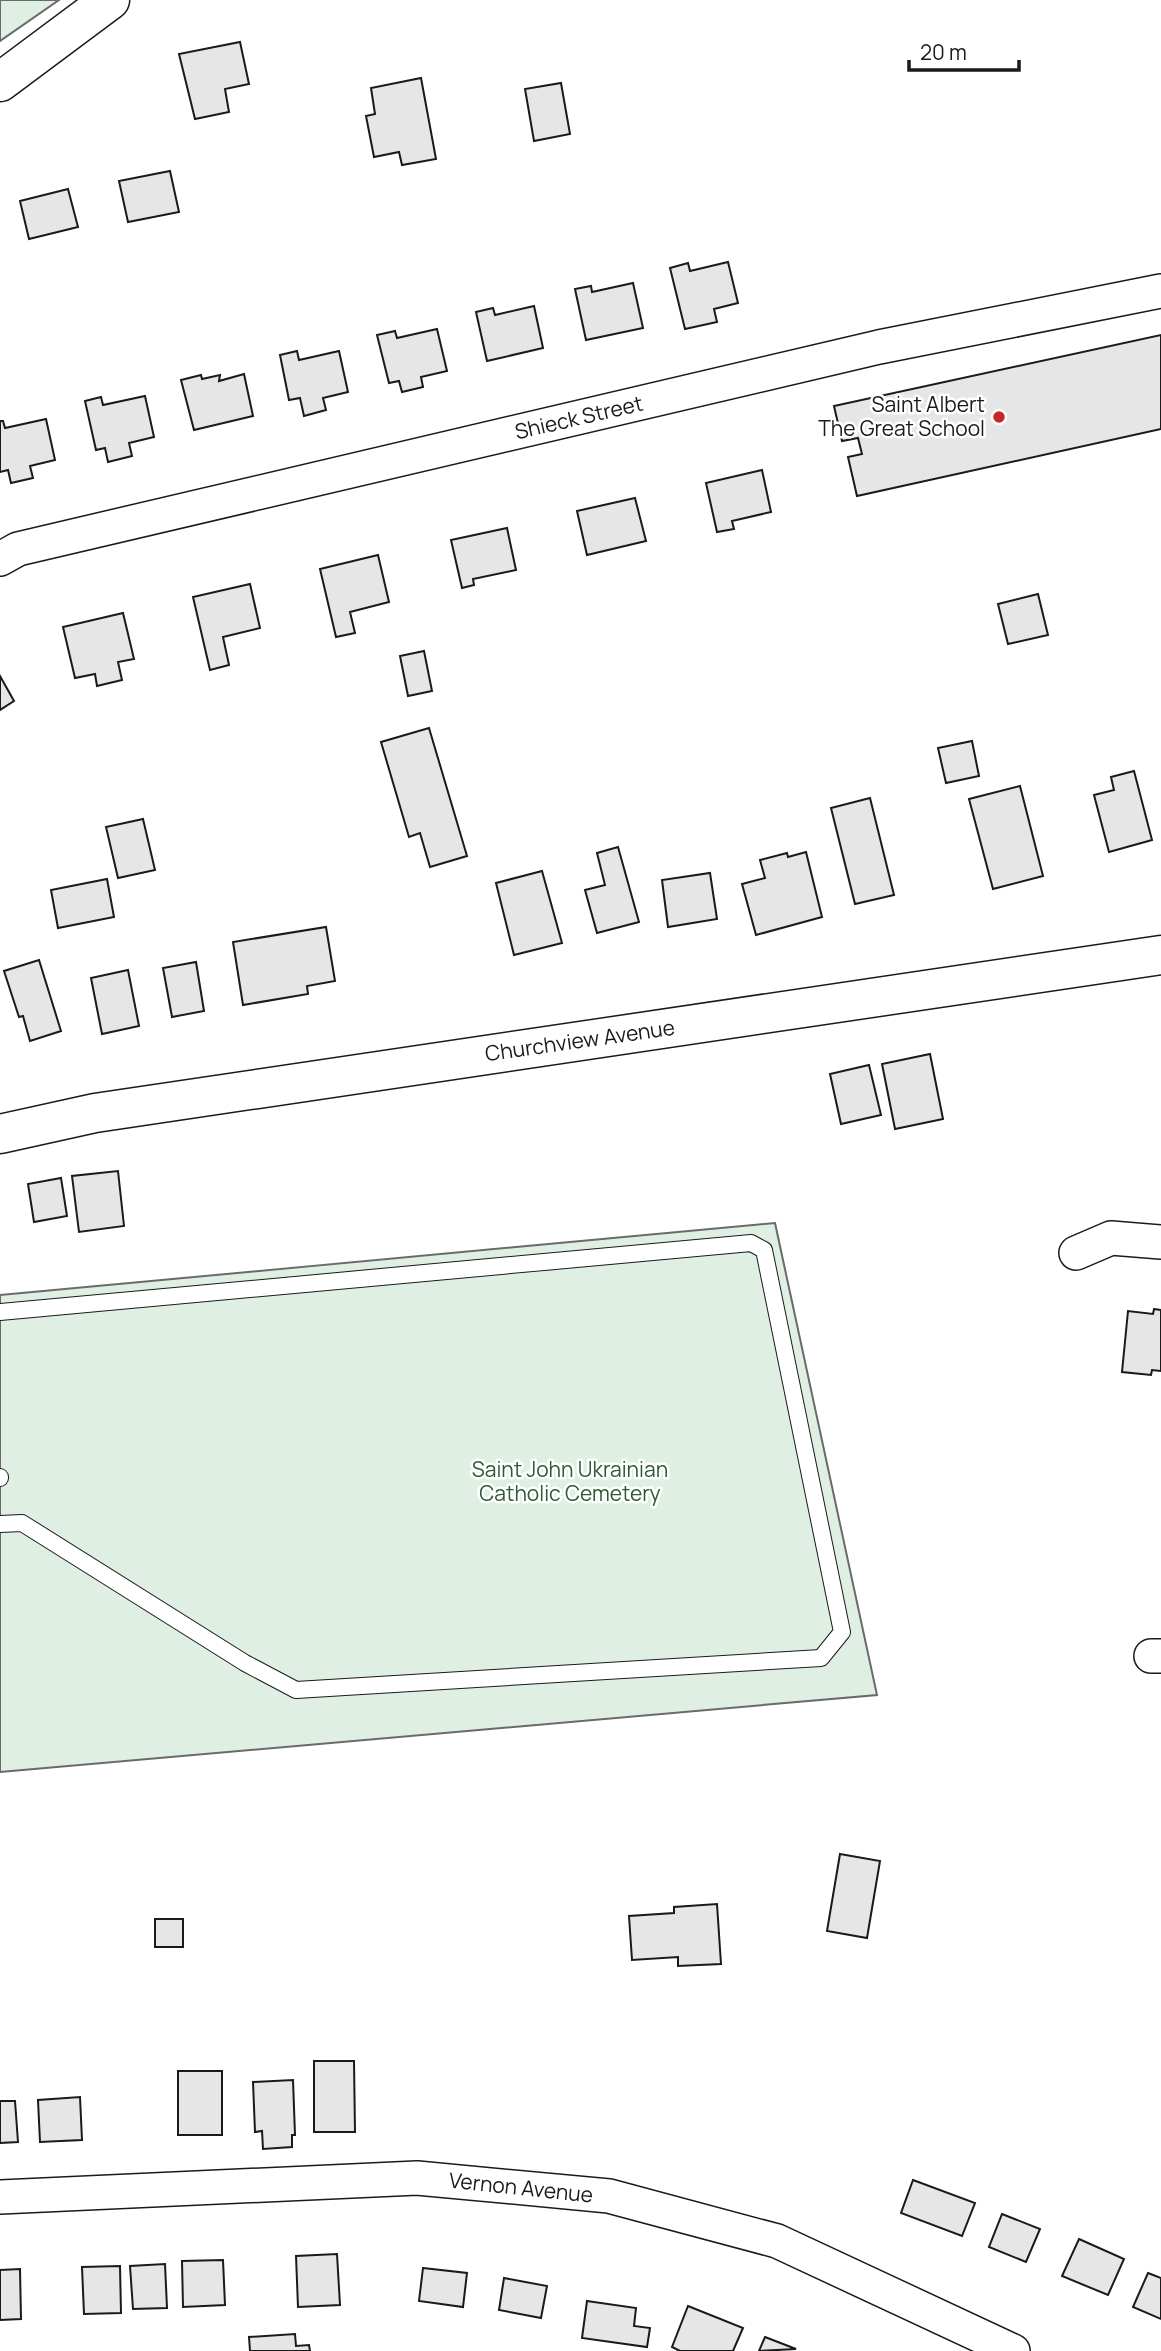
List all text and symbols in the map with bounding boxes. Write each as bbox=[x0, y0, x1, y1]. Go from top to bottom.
scale bar bbox=[909, 28, 1019, 72]
text: 20 m bbox=[920, 38, 967, 66]
street label: Shieck Street bbox=[512, 389, 646, 445]
place label: Saint Albert The Great School bbox=[818, 390, 985, 442]
marker: Saint Albert The Great School bbox=[991, 409, 1007, 425]
street label: Churchview Avenue bbox=[483, 1013, 676, 1067]
park label: Saint John Ukrainian Catholic Cemetery bbox=[472, 1455, 668, 1507]
street label: Vernon Avenue bbox=[448, 2166, 594, 2208]

